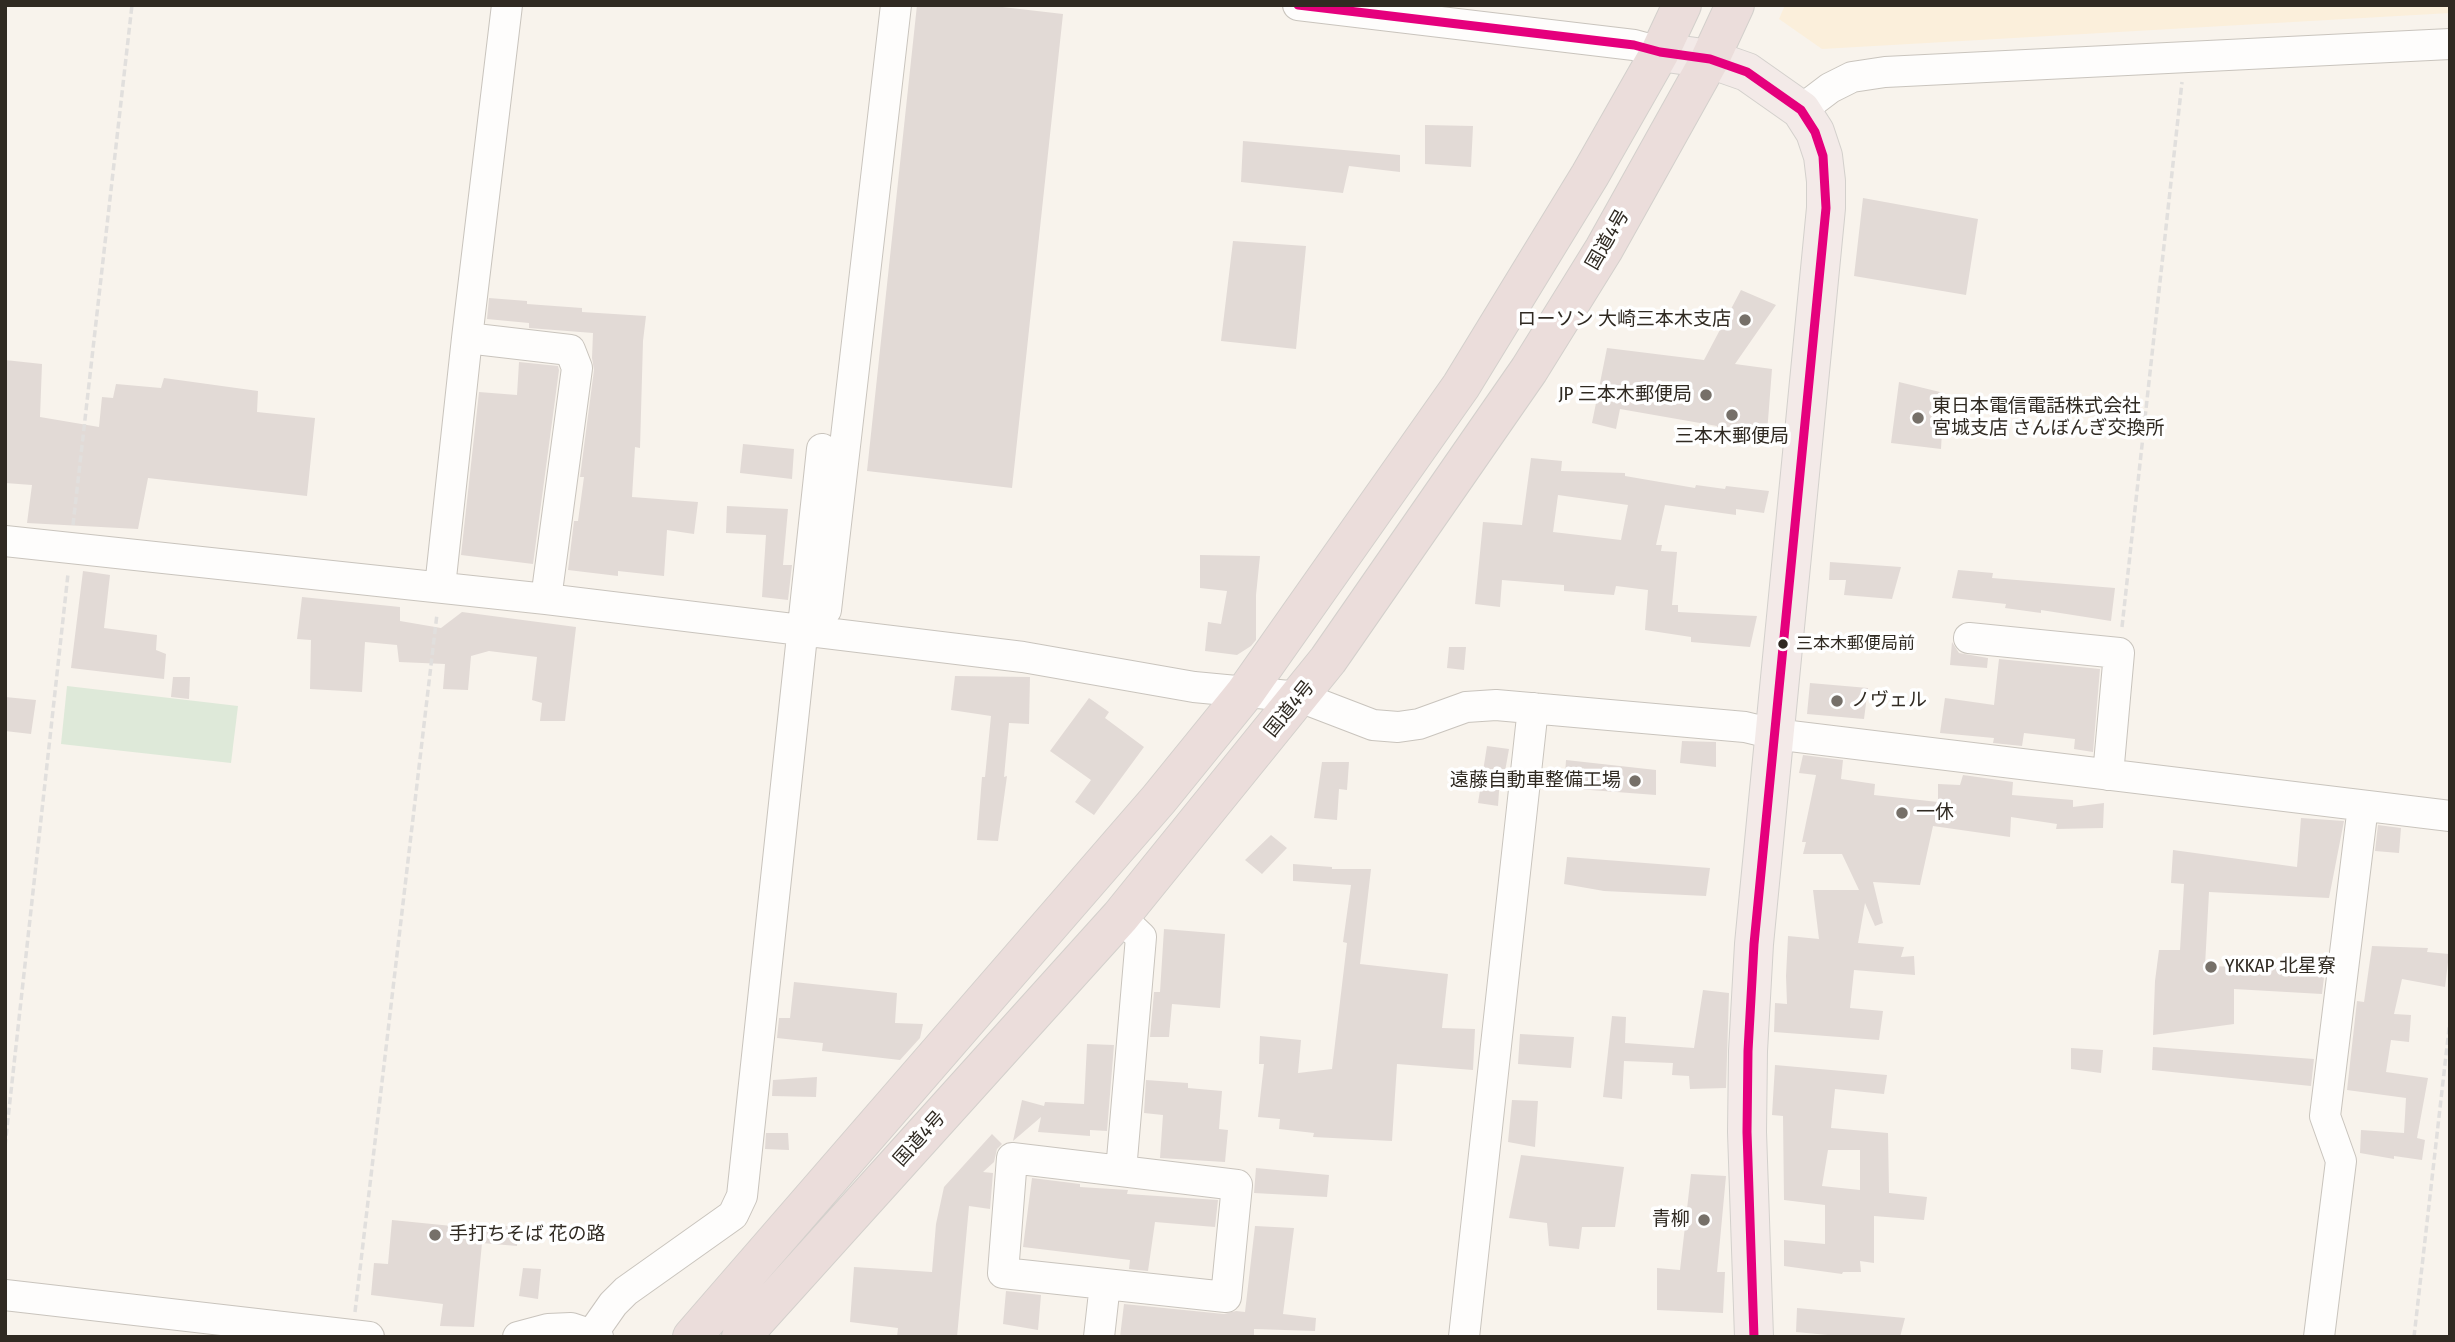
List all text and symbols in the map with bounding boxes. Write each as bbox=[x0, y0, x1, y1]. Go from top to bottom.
street label: 国道4号 bbox=[1582, 206, 1634, 274]
place label: ローソン 大崎三本木支店 bbox=[1518, 309, 1731, 331]
marker: ローソン 大崎三本木支店 bbox=[1737, 312, 1753, 328]
place label: JP 三本木郵便局 bbox=[1558, 384, 1692, 406]
marker: JP 三本木郵便局 bbox=[1698, 387, 1714, 403]
place label: 東日本電信電話株式会社 宮城支店 さんぼんぎ交換所 bbox=[1932, 396, 2164, 440]
marker: 三本木郵便局 bbox=[1724, 407, 1740, 423]
marker: 東日本電信電話株式会社 宮城支店 さんぼんぎ交換所 bbox=[1910, 410, 1926, 426]
place label: 三本木郵便局 bbox=[1675, 426, 1789, 448]
place label: 三本木郵便局前 bbox=[1796, 634, 1915, 654]
marker: 三本木郵便局前 bbox=[1776, 637, 1790, 651]
street label: 国道4号 bbox=[1260, 676, 1320, 742]
place label: ノヴェル bbox=[1851, 690, 1927, 712]
marker: ノヴェル bbox=[1829, 693, 1845, 709]
place label: 遠藤自動車整備工場 bbox=[1450, 770, 1621, 792]
marker: 遠藤自動車整備工場 bbox=[1627, 773, 1643, 789]
place label: 一休 bbox=[1916, 802, 1954, 824]
marker: 一休 bbox=[1894, 805, 1910, 821]
place label: YKKAP 北星寮 bbox=[2225, 956, 2336, 978]
marker: YKKAP 北星寮 bbox=[2203, 959, 2219, 975]
street label: 国道4号 bbox=[889, 1107, 951, 1171]
place label: 青柳 bbox=[1652, 1209, 1690, 1231]
marker: 青柳 bbox=[1696, 1212, 1712, 1228]
place label: 手打ちそば 花の路 bbox=[449, 1224, 605, 1246]
marker: 手打ちそば 花の路 bbox=[427, 1227, 443, 1243]

